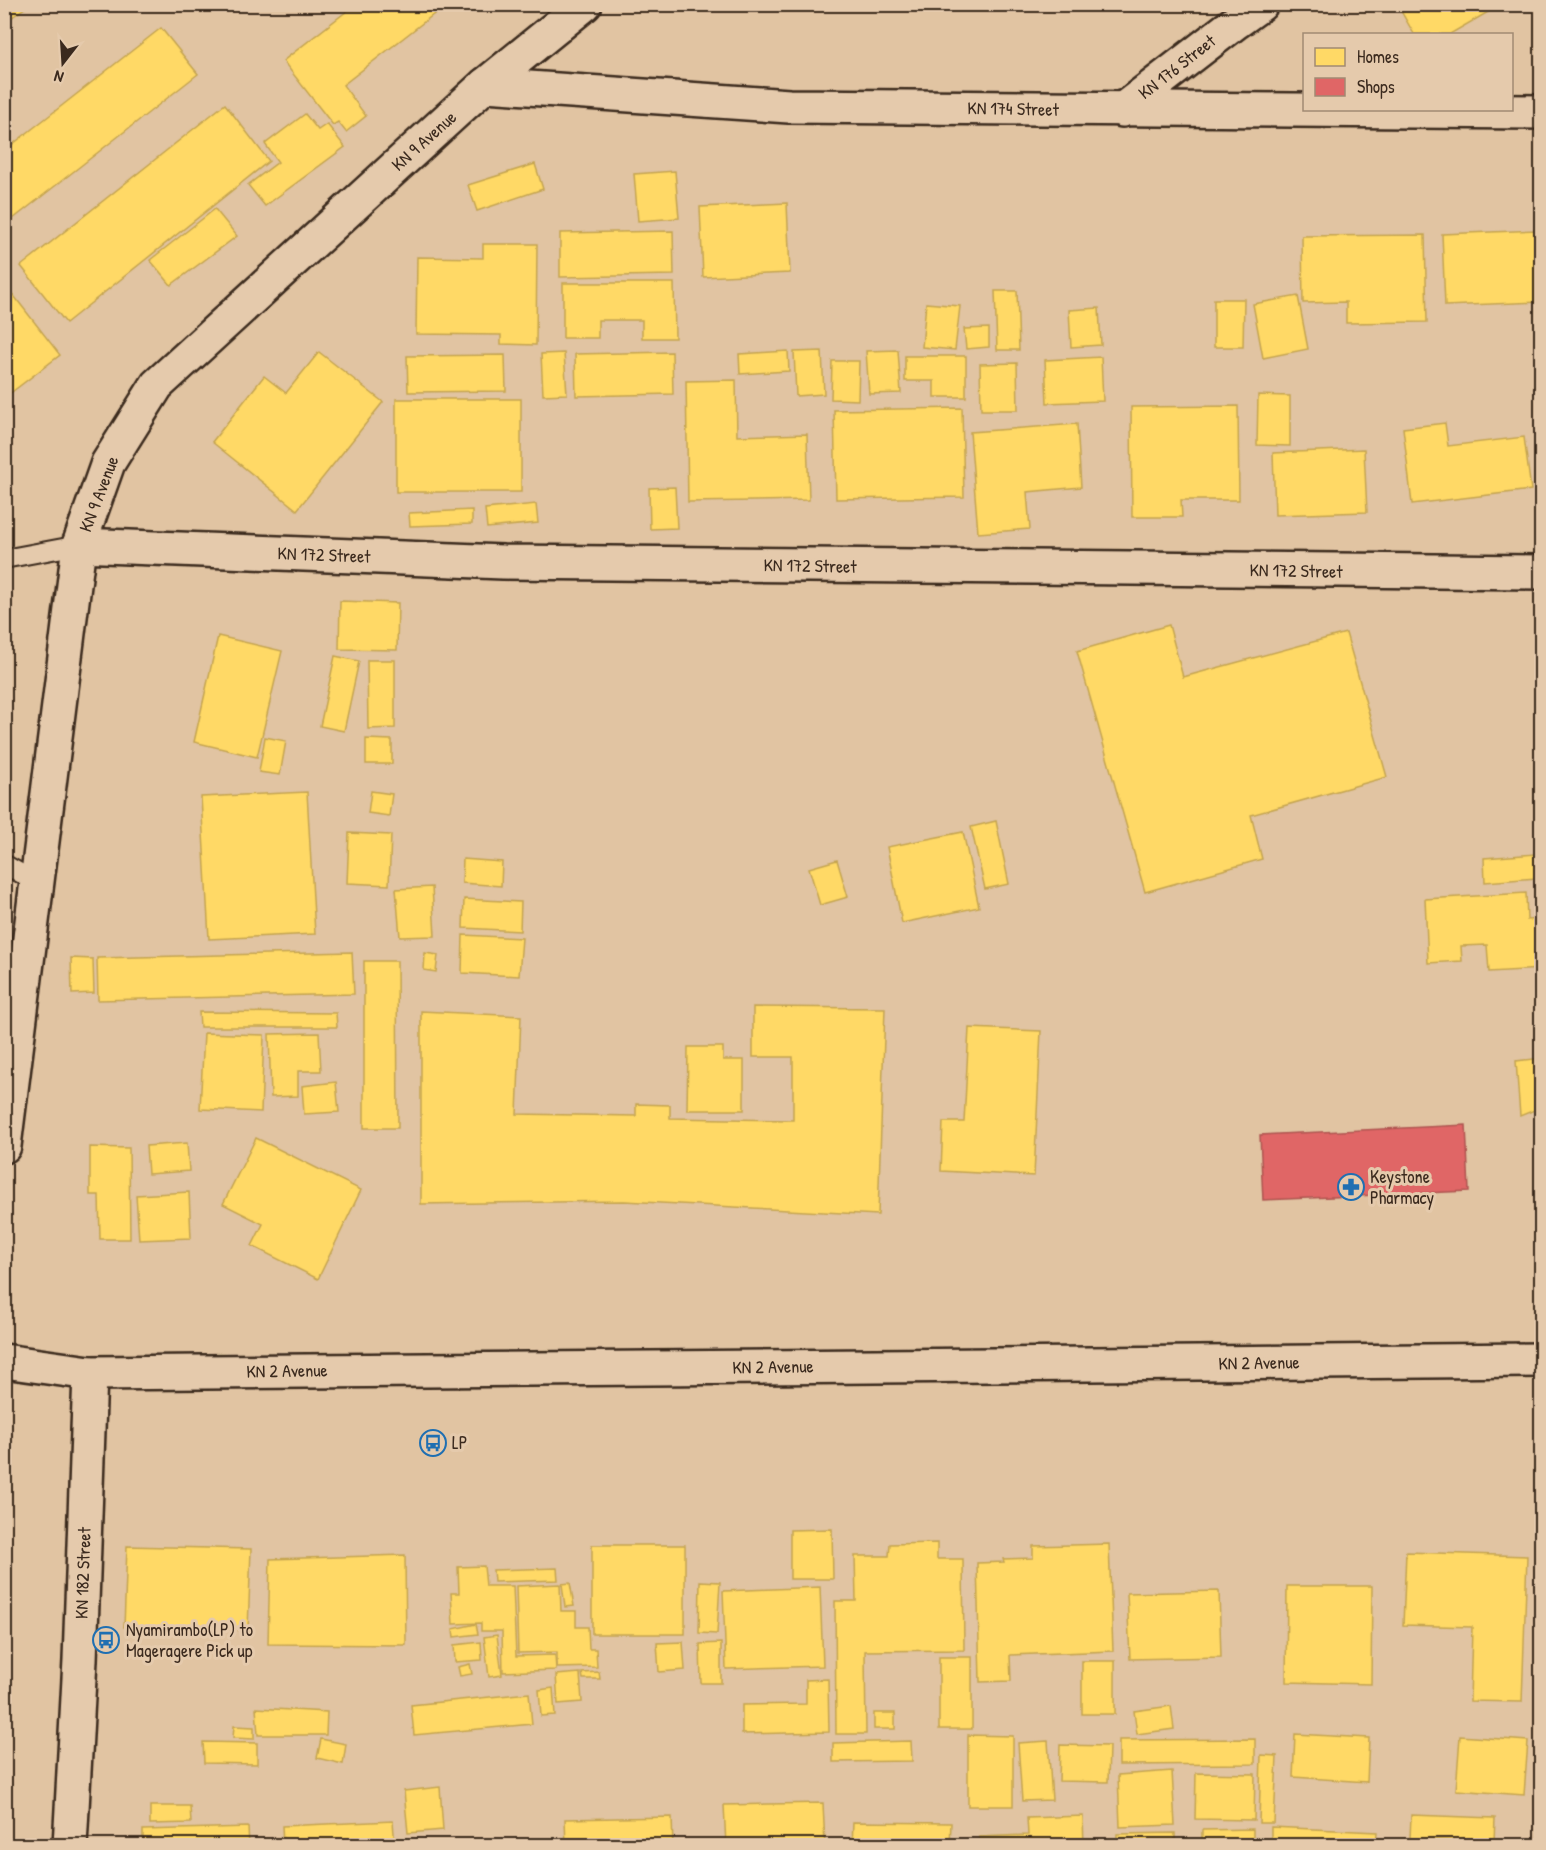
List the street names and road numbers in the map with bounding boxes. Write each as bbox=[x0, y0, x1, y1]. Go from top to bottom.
street label: KN 176 Street bbox=[1133, 28, 1221, 105]
street label: KN 174 Street bbox=[967, 95, 1060, 122]
street label: KN 9 Avenue bbox=[386, 105, 462, 177]
street label: KN 9 Avenue bbox=[73, 452, 124, 535]
street label: KN 172 Street bbox=[277, 540, 372, 569]
street label: KN 172 Street bbox=[763, 552, 858, 579]
street label: KN 172 Street bbox=[1249, 557, 1344, 584]
street label: KN 2 Avenue bbox=[1218, 1349, 1300, 1376]
street label: KN 2 Avenue bbox=[732, 1353, 814, 1380]
street label: KN 2 Avenue bbox=[246, 1357, 328, 1384]
street label: KN 182 Street bbox=[68, 1526, 97, 1619]

